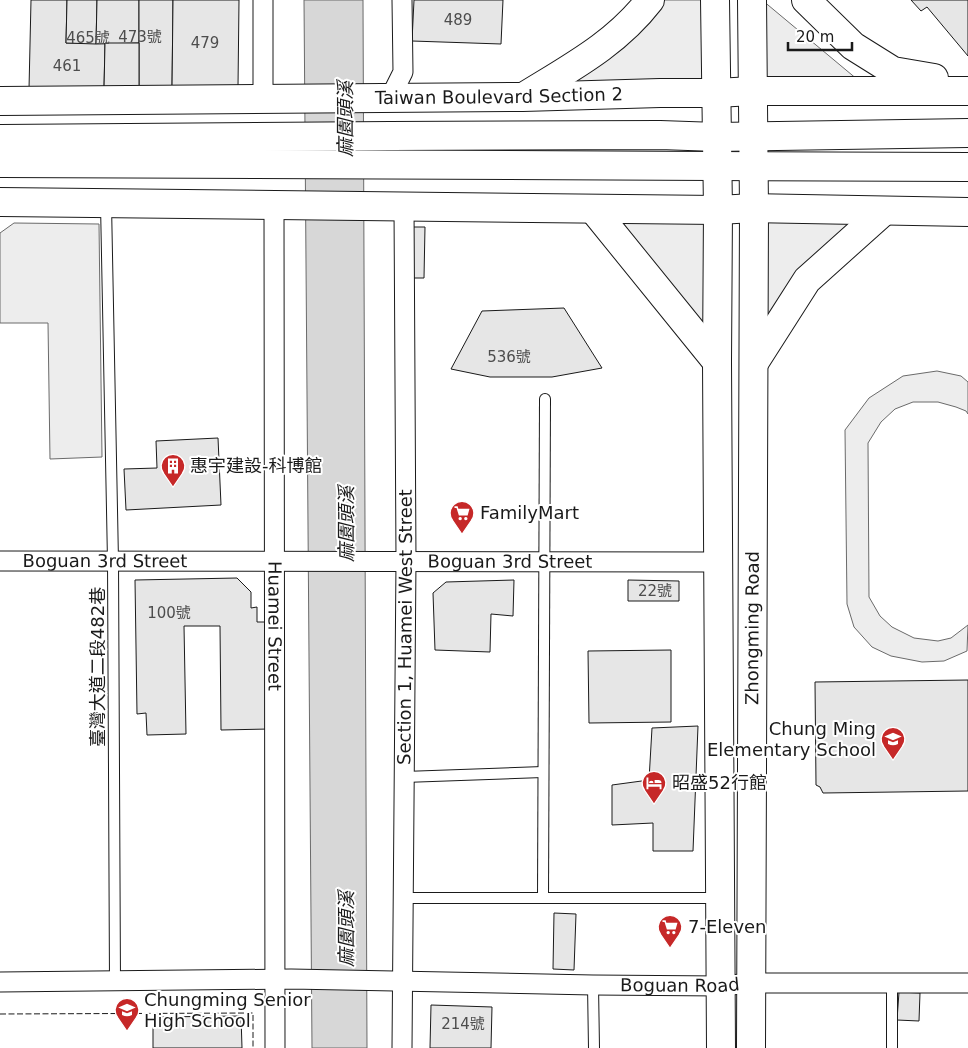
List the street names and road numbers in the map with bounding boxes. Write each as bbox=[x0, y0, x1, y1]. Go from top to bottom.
street label: Taiwan Boulevard Section 2 bbox=[374, 83, 623, 108]
street label: Section 1, Huamei West Street bbox=[393, 489, 416, 765]
street label: Boguan 3rd Street bbox=[23, 550, 187, 571]
street label: Boguan 3rd Street bbox=[428, 551, 592, 572]
street label: Zhongming Road bbox=[741, 551, 763, 705]
street label: Huamei Street bbox=[264, 561, 286, 691]
street label: 臺灣大道二段482巷 bbox=[87, 587, 108, 747]
street label: Boguan Road bbox=[620, 973, 741, 996]

